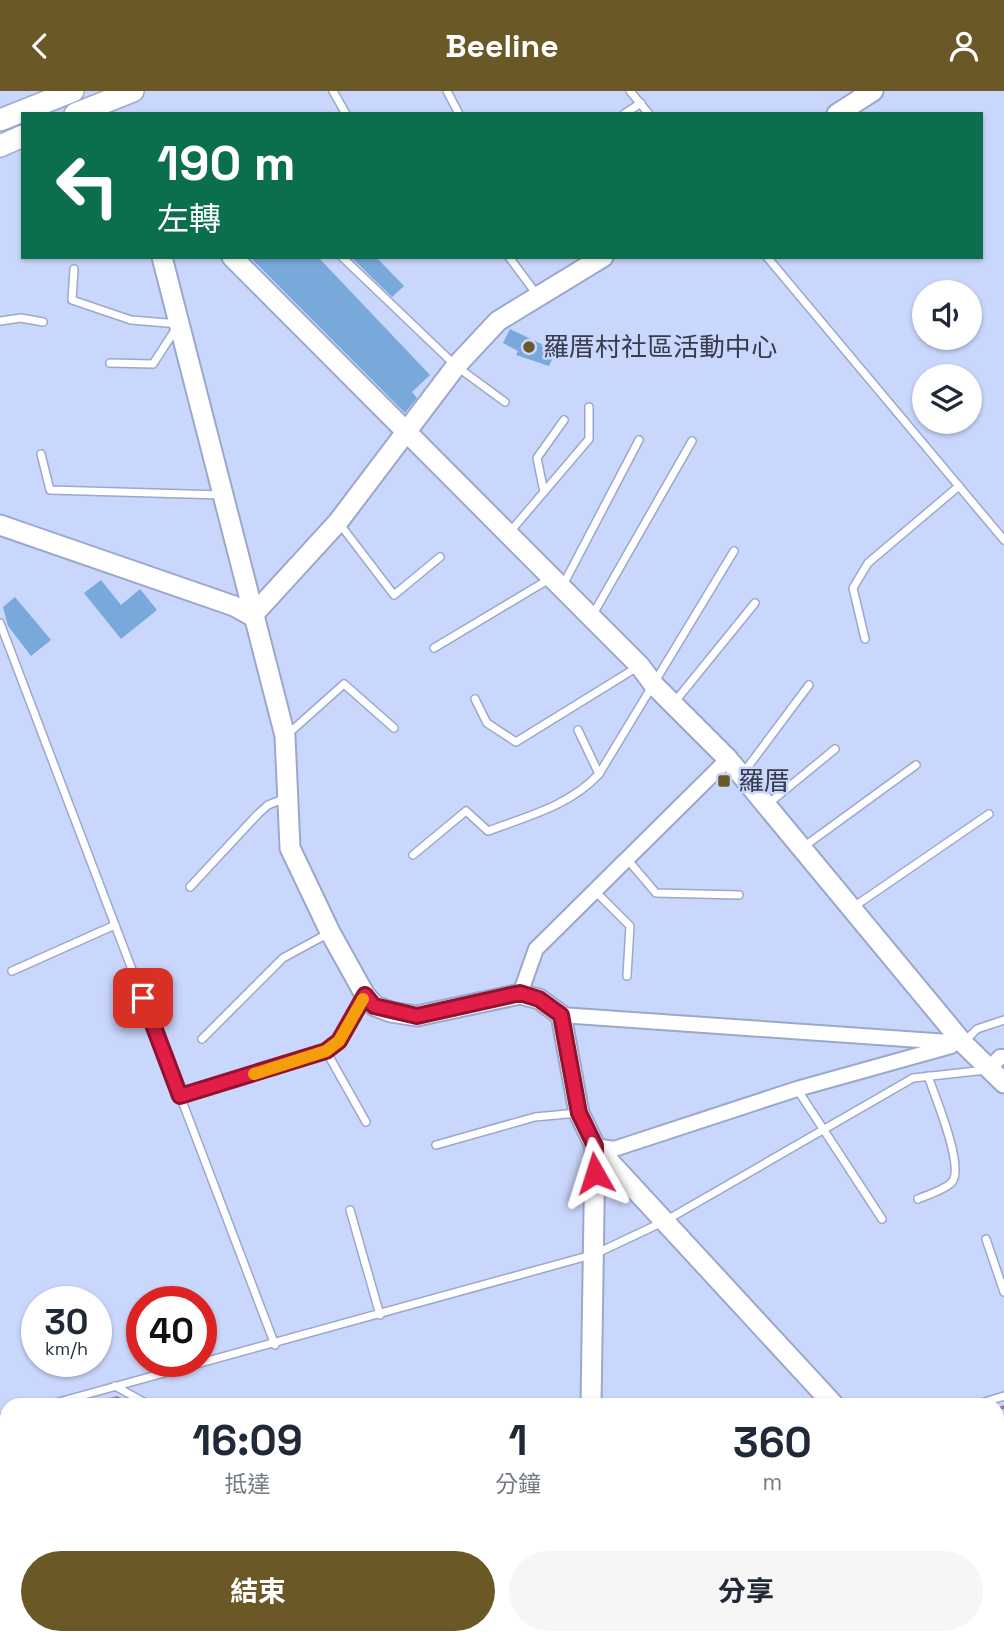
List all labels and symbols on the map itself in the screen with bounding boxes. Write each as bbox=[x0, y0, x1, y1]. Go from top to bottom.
place label: 羅厝村社區活動中心 bbox=[543, 330, 777, 364]
marker: 羅厝村社區活動中心 bbox=[521, 339, 537, 355]
place label: 羅厝 bbox=[738, 764, 790, 798]
marker: 羅厝 bbox=[716, 773, 732, 789]
pin bbox=[113, 968, 173, 1028]
position arrow bbox=[558, 1136, 632, 1210]
speed limit sign: 40 bbox=[126, 1286, 217, 1377]

